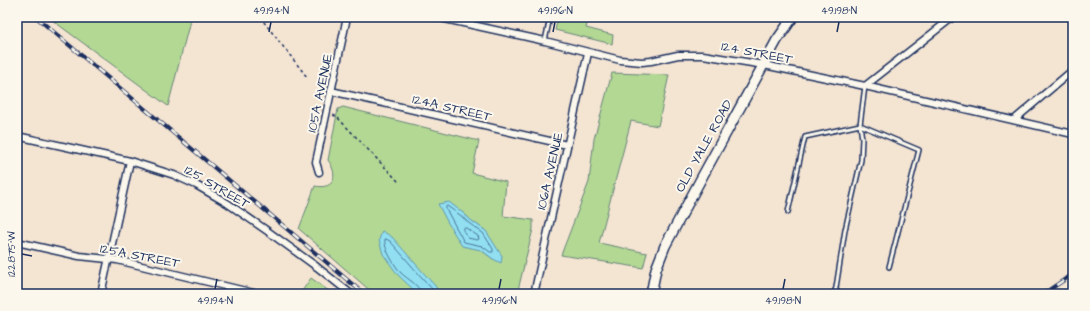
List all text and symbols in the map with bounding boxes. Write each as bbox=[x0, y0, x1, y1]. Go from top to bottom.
text: 49.194°N bbox=[253, 4, 289, 18]
text: 49.196°N bbox=[537, 4, 573, 18]
text: 49.198°N bbox=[821, 4, 857, 18]
street label: 124 STREET bbox=[720, 37, 795, 69]
street label: 105A AVENUE bbox=[303, 52, 337, 134]
street label: 124A STREET bbox=[411, 90, 494, 126]
street label: OLD YALE ROAD bbox=[671, 96, 737, 196]
street label: 106A AVENUE bbox=[532, 130, 568, 211]
street label: 125 STREET bbox=[181, 161, 254, 213]
text: 122.875°W bbox=[5, 231, 19, 277]
street label: 125A STREET bbox=[99, 239, 182, 273]
text: 49.194°N bbox=[197, 294, 233, 308]
text: 49.196°N bbox=[481, 294, 517, 308]
text: 49.198°N bbox=[765, 294, 801, 308]

